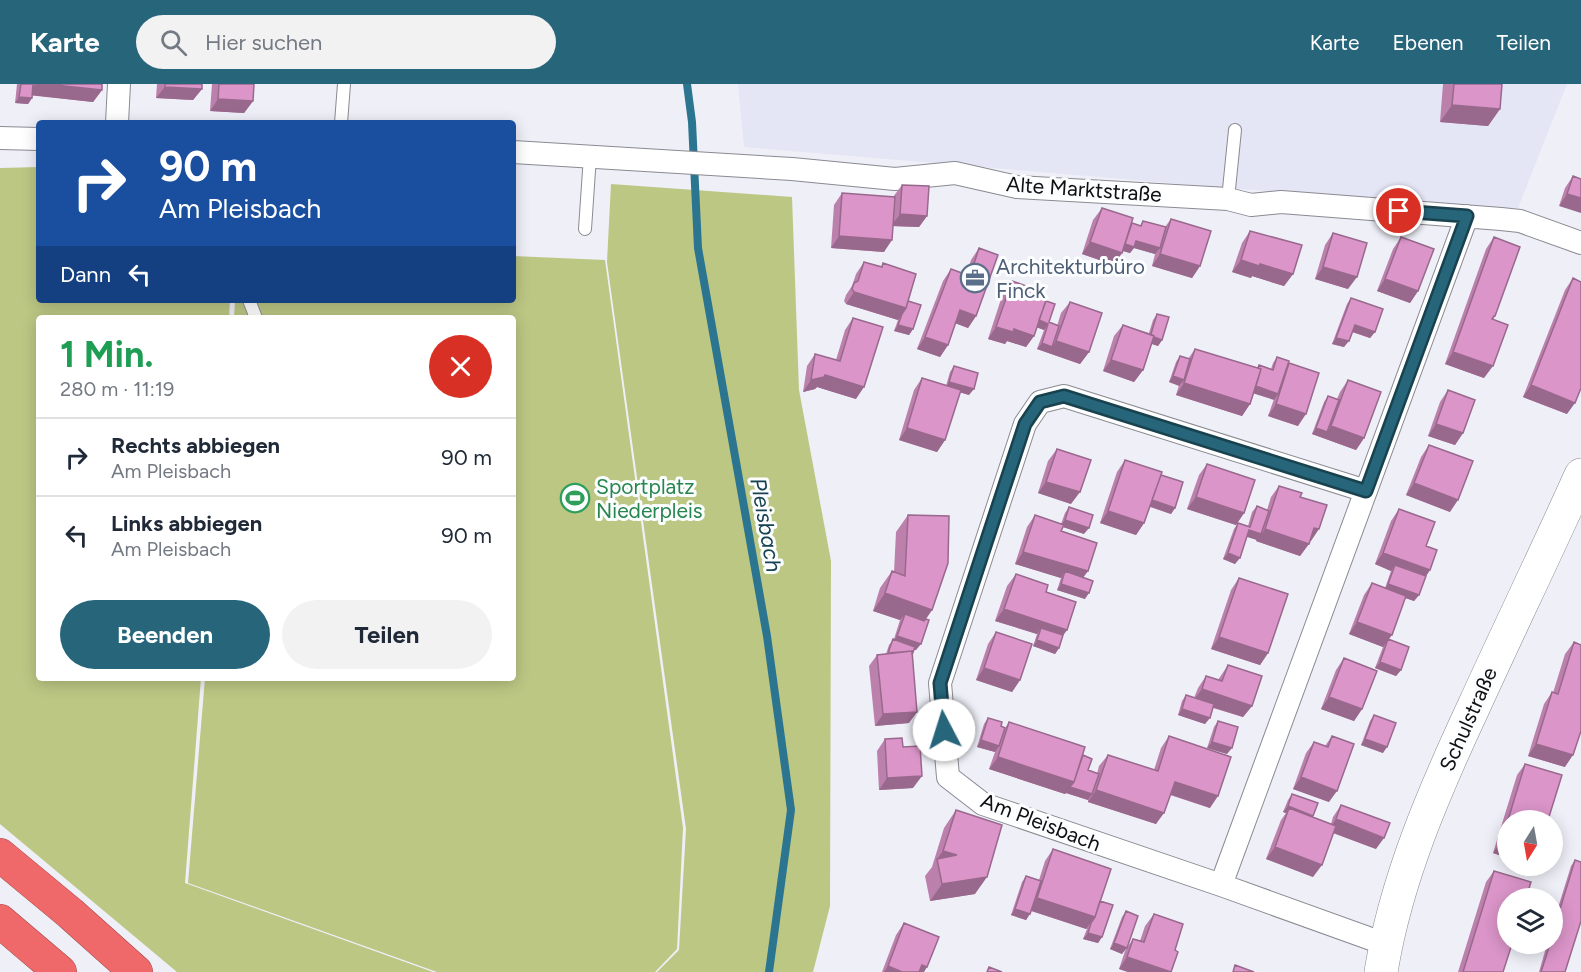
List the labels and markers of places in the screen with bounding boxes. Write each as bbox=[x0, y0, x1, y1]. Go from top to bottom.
pin bbox=[1373, 185, 1424, 236]
place label: Architekturbüro Finck bbox=[996, 254, 1145, 303]
office icon: Architekturbüro Finck bbox=[959, 262, 991, 294]
place label: Sportplatz Niederpleis bbox=[596, 474, 703, 523]
sports icon: Sportplatz Niederpleis bbox=[559, 482, 591, 514]

